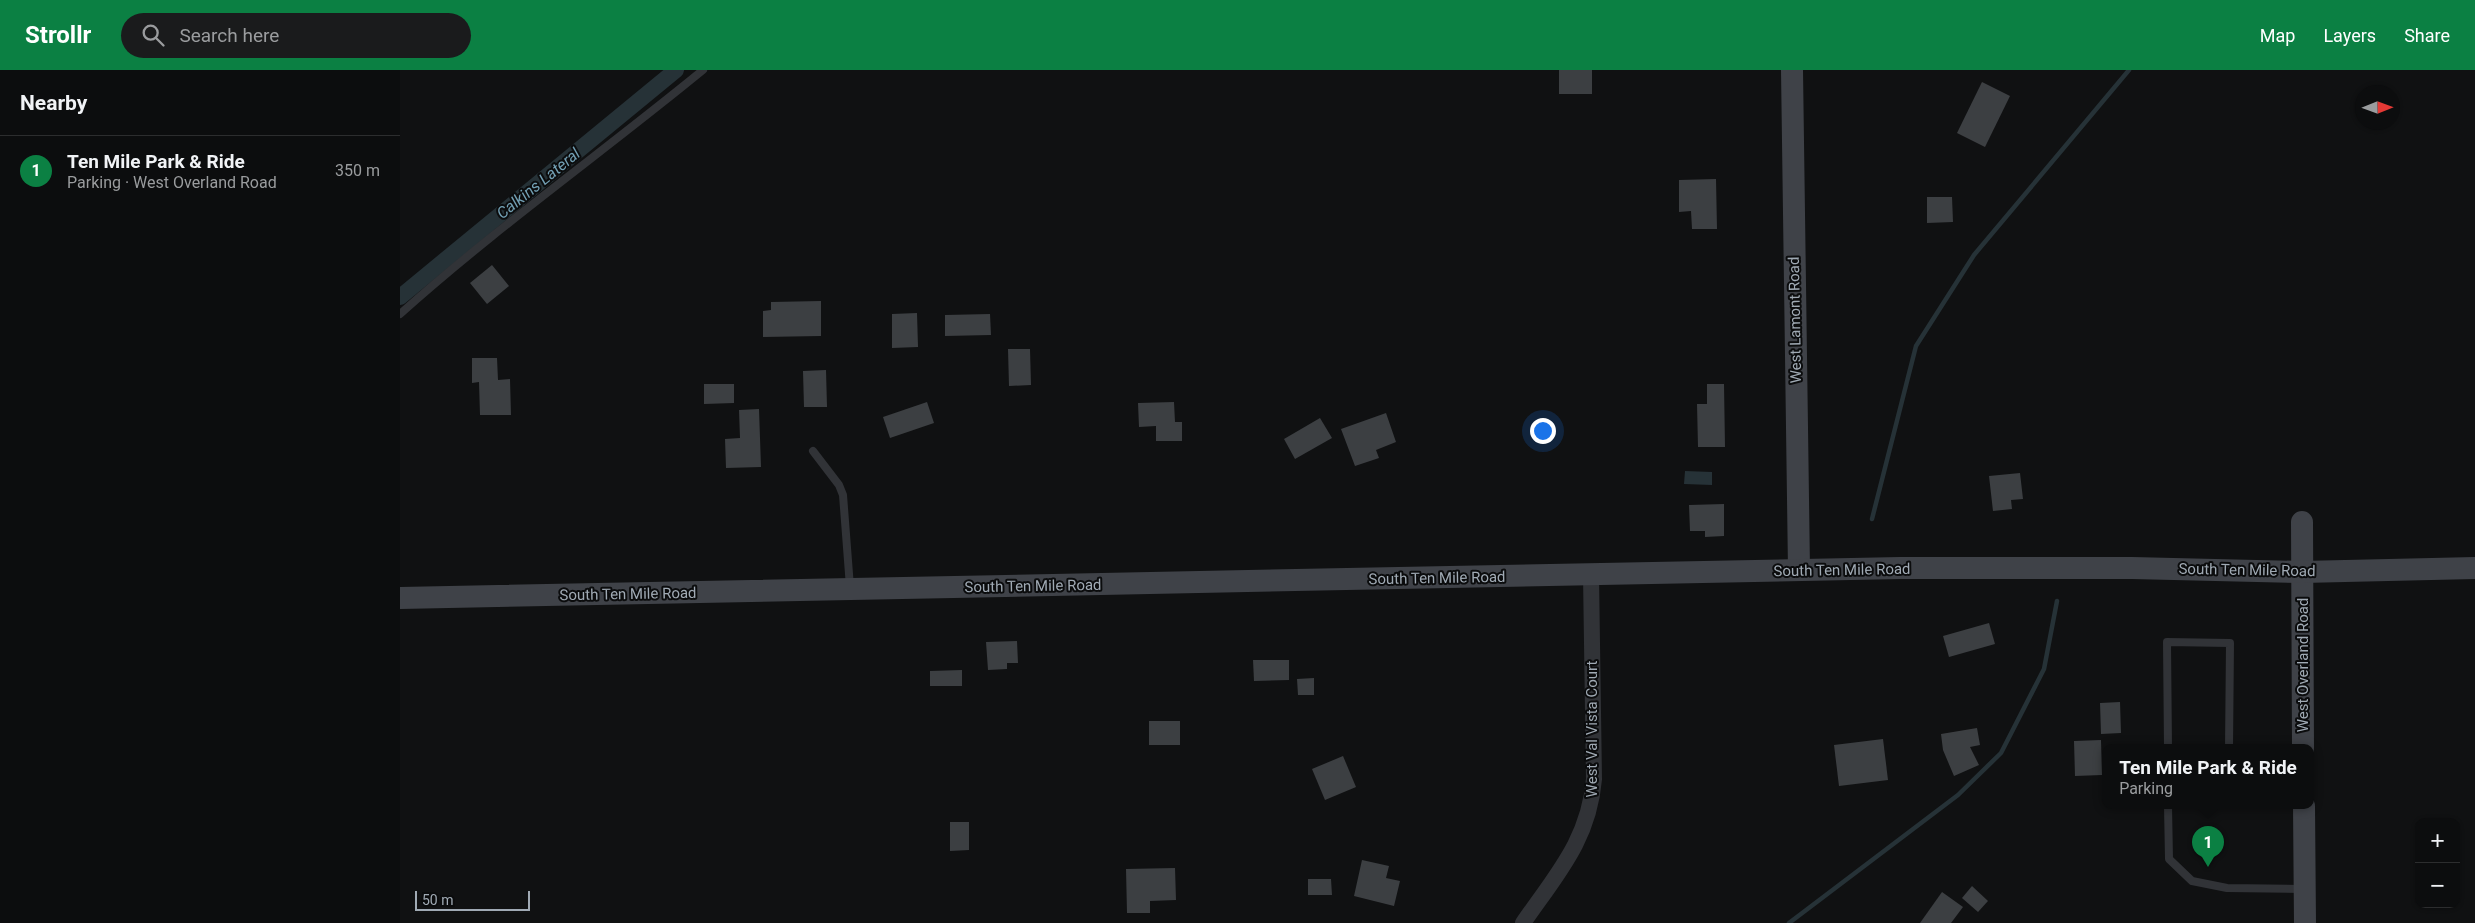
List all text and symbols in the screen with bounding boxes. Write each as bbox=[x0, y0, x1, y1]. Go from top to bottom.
search box bbox=[121, 13, 471, 58]
text: Strollr bbox=[25, 21, 91, 49]
icon: search bbox=[139, 21, 167, 49]
text: Search here bbox=[179, 24, 279, 47]
text: Map bbox=[2260, 25, 2295, 46]
text: Layers bbox=[2323, 25, 2376, 46]
text: Share bbox=[2404, 25, 2450, 46]
north arrow bbox=[2355, 85, 2400, 130]
text: Nearby bbox=[20, 91, 87, 115]
water label: Calkins Lateral bbox=[493, 144, 584, 223]
text: Ten Mile Park & Ride bbox=[67, 150, 245, 173]
text: 1 bbox=[31, 161, 41, 180]
text: 350 m bbox=[335, 161, 380, 180]
text: Parking · West Overland Road bbox=[67, 173, 277, 192]
street label: West Lamont Road bbox=[1785, 257, 1805, 383]
your location bbox=[1530, 418, 1556, 444]
street label: South Ten Mile Road bbox=[1773, 560, 1911, 580]
street label: South Ten Mile Road bbox=[2178, 560, 2316, 580]
street label: South Ten Mile Road bbox=[1368, 568, 1506, 588]
street label: South Ten Mile Road bbox=[964, 576, 1102, 596]
street label: South Ten Mile Road bbox=[559, 584, 697, 604]
street label: West Overland Road bbox=[2294, 598, 2312, 732]
street label: West Val Vista Court bbox=[1583, 661, 1601, 797]
popup bbox=[2102, 744, 2314, 809]
text: Ten Mile Park & Ride bbox=[2119, 756, 2297, 779]
text: Parking bbox=[2119, 779, 2173, 798]
map controls bbox=[2415, 818, 2460, 908]
button: + bbox=[2415, 818, 2460, 863]
pin: 1 bbox=[2192, 826, 2224, 867]
button: − bbox=[2415, 863, 2460, 908]
scale bar bbox=[415, 888, 530, 911]
text: 50 m bbox=[422, 892, 454, 908]

